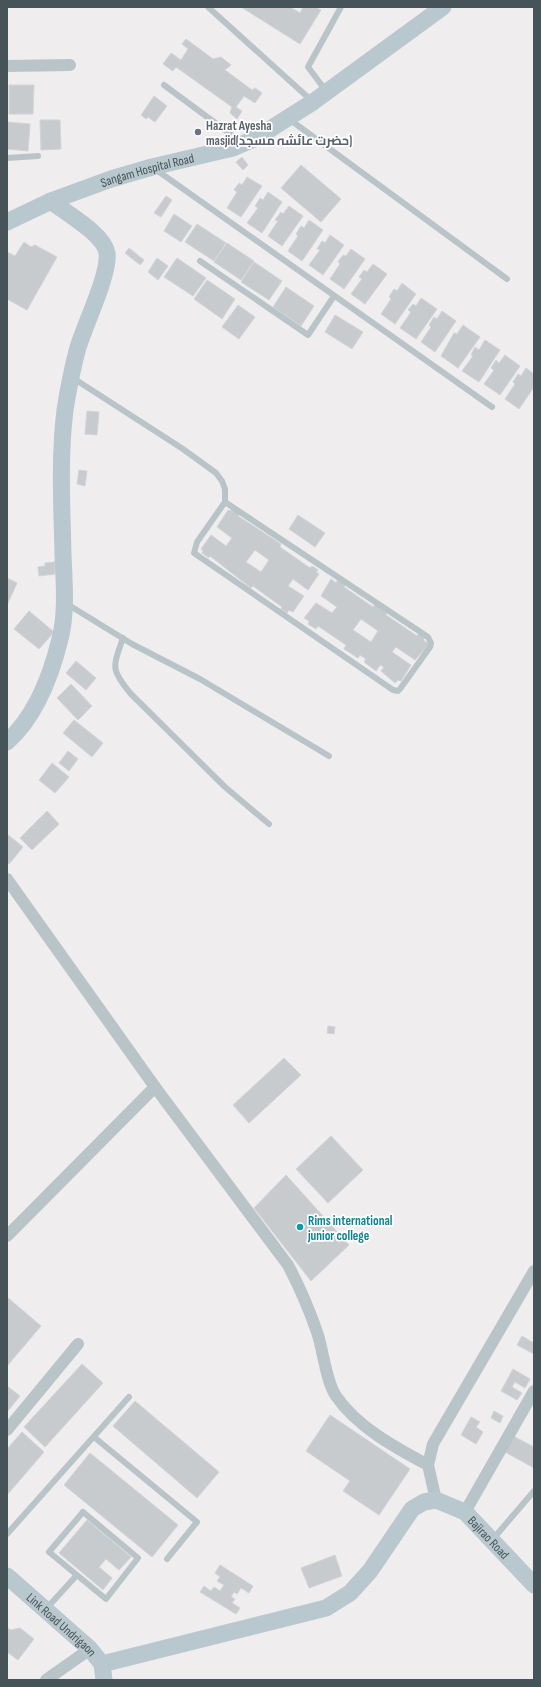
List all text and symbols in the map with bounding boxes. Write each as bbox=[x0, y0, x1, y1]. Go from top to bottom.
place label: Hazrat Ayesha masjid(حضرت عائشہ مسجد) bbox=[206, 118, 352, 149]
marker: Hazrat Ayesha masjid(حضرت عائشہ مسجد) bbox=[193, 127, 203, 137]
street label: Sangam Hospital Road bbox=[98, 150, 196, 191]
place label: Rims international junior college bbox=[307, 1213, 393, 1244]
marker: Rims international junior college bbox=[295, 1222, 305, 1232]
street label: Bajirao Road bbox=[464, 1513, 512, 1563]
street label: Link Road Undrigaon bbox=[23, 1590, 100, 1660]

